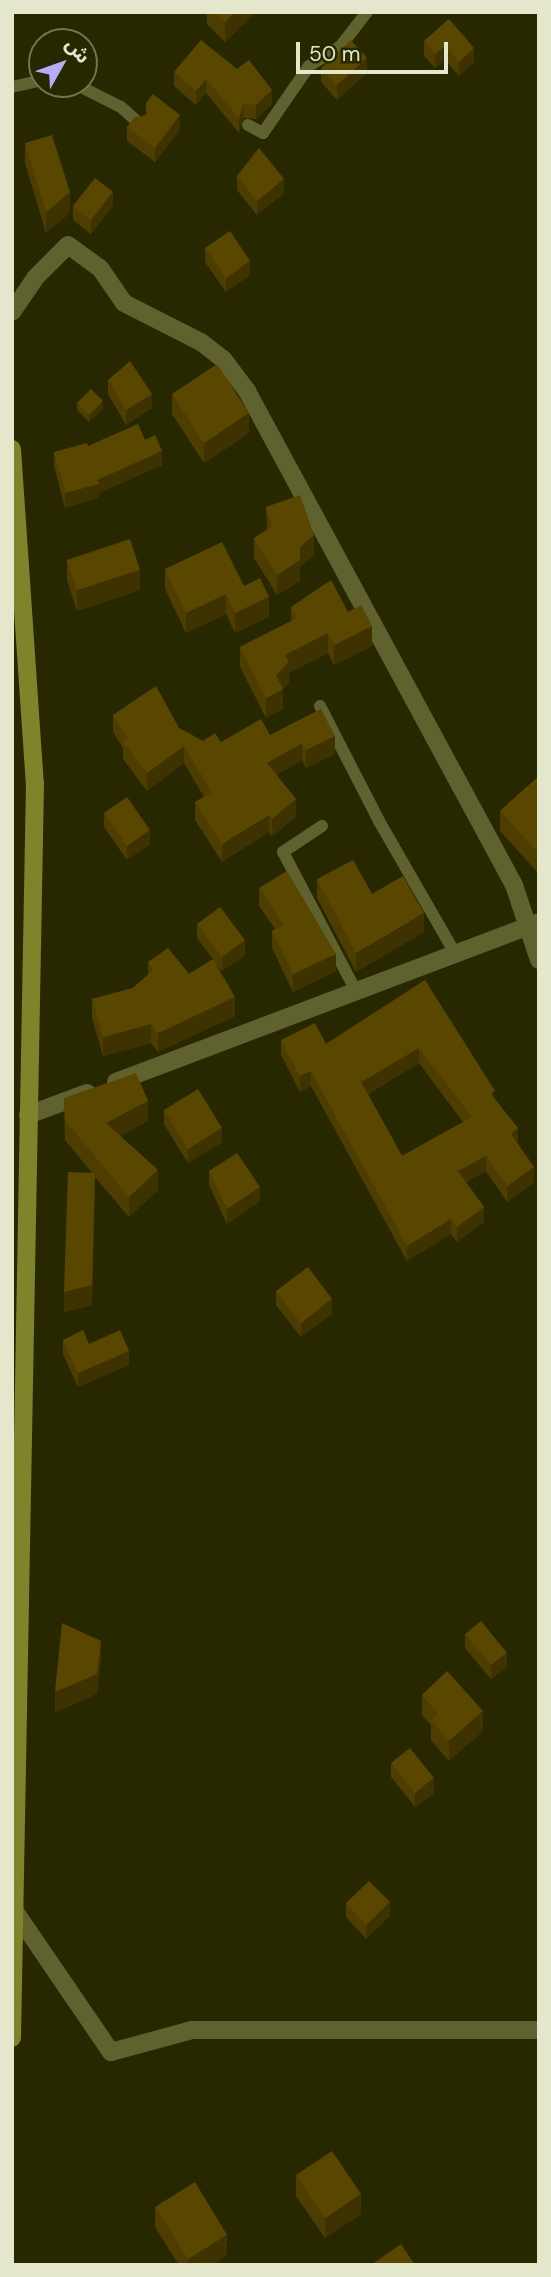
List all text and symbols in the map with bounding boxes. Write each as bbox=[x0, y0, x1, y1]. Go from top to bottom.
north arrow bbox=[28, 28, 98, 98]
scale bar bbox=[299, 28, 451, 72]
text: ش bbox=[60, 32, 96, 68]
text: 50 m bbox=[309, 40, 360, 68]

